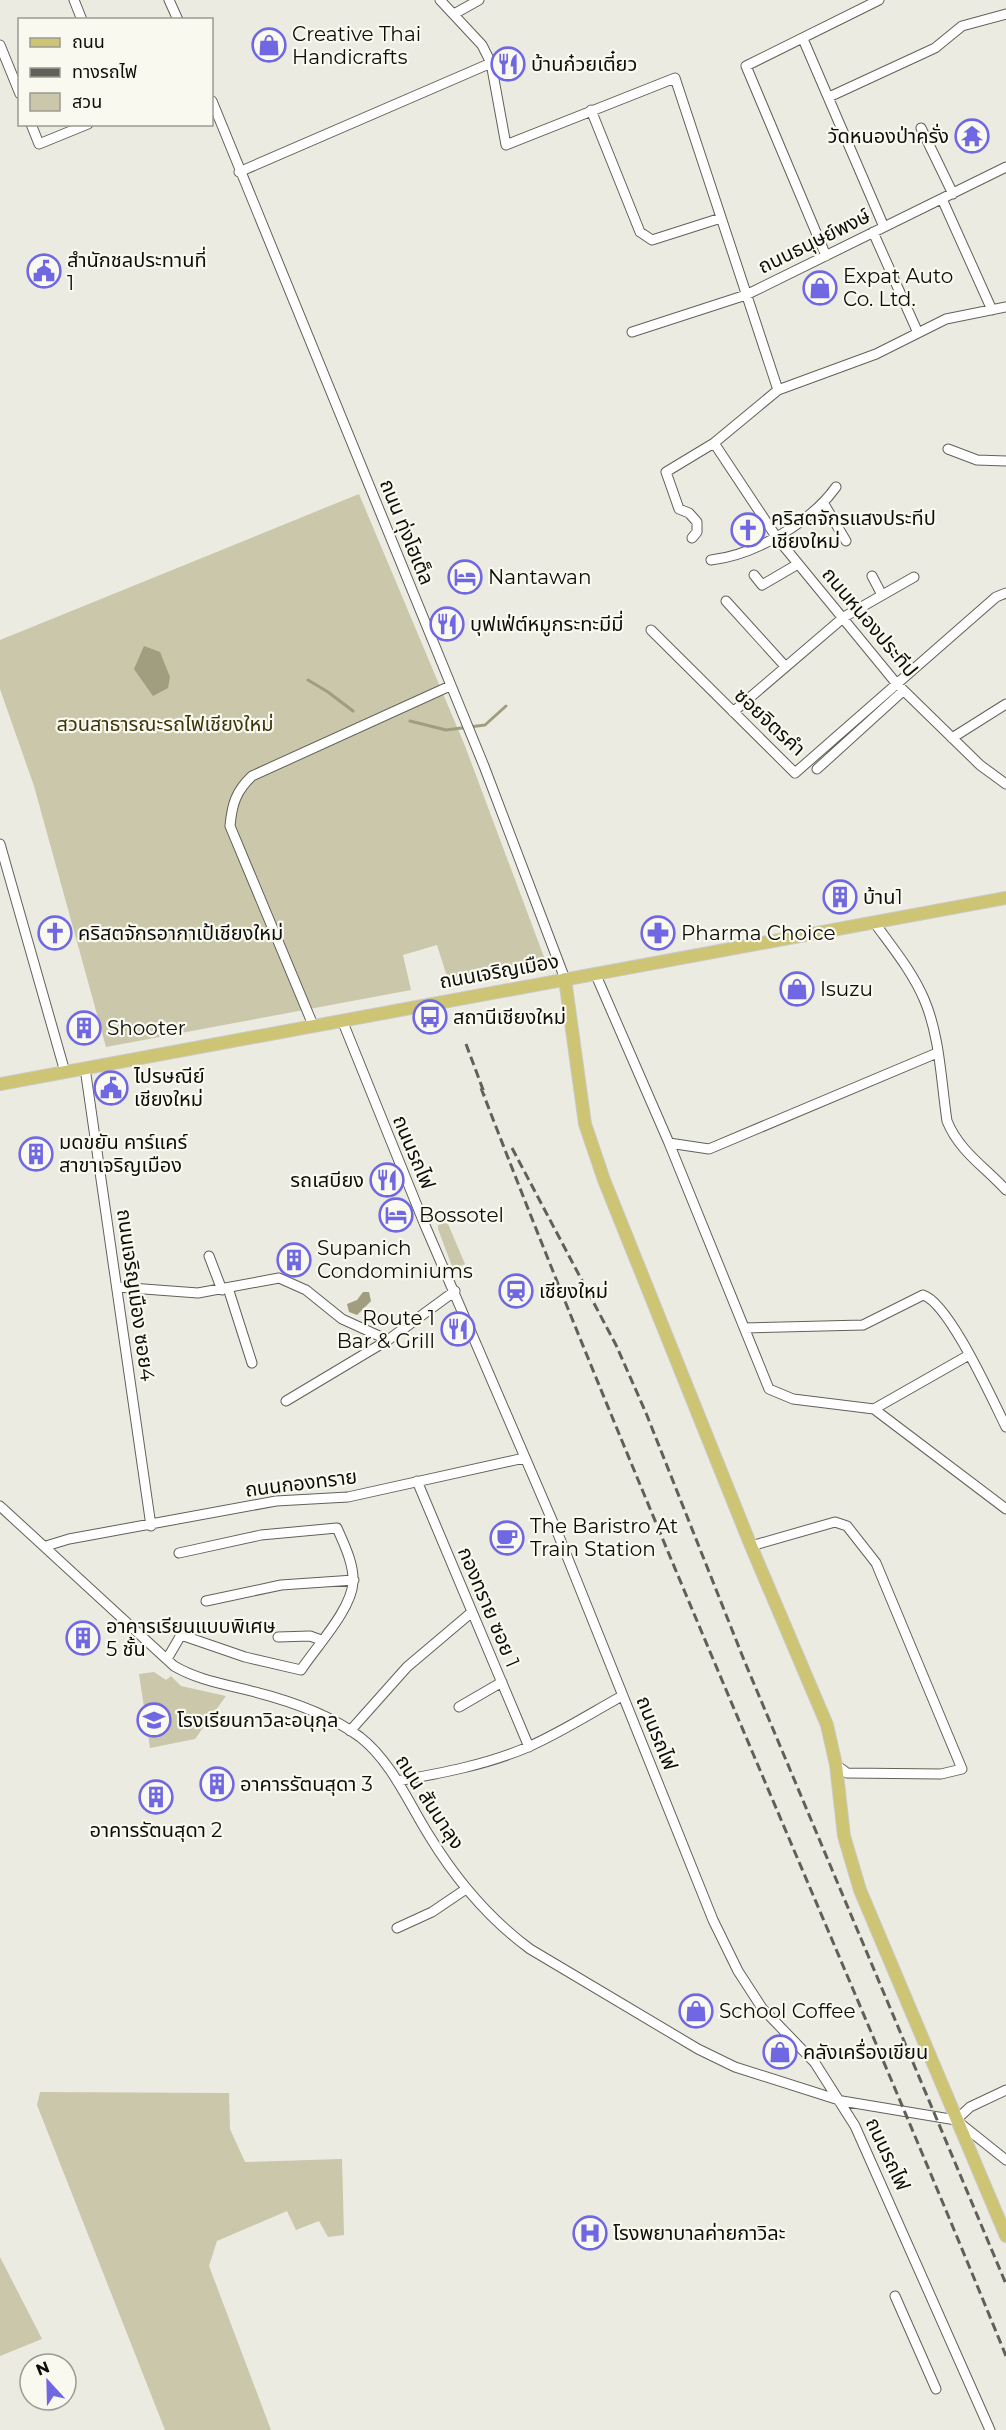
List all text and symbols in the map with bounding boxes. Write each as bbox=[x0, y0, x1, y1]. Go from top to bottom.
legend bbox=[18, 18, 213, 126]
place label: Creative Thai Handicrafts bbox=[292, 22, 421, 69]
shop icon: Creative Thai Handicrafts bbox=[251, 27, 287, 63]
text: ถนน bbox=[72, 31, 105, 53]
restaurant icon: บ้านก๋วยเตี๋ยว bbox=[490, 46, 526, 82]
place label: บ้านก๋วยเตี๋ยว bbox=[531, 50, 637, 76]
text: ทางรถไฟ bbox=[72, 61, 137, 83]
text: สวน bbox=[72, 91, 102, 113]
temple icon: วัดหนองป่าครั่ง bbox=[954, 118, 990, 154]
place label: วัดหนองป่าครั่ง bbox=[828, 123, 949, 148]
street label: ถนนธนุษย์พงษ์ bbox=[754, 203, 874, 278]
place label: สำนักชลประทานที่ 1 bbox=[67, 246, 207, 295]
public building icon: สำนักชลประทานที่ 1 bbox=[26, 253, 62, 289]
place label: Expat Auto Co. Ltd. bbox=[843, 264, 953, 311]
shop icon: Expat Auto Co. Ltd. bbox=[802, 270, 838, 306]
street label: ถนน ทุ่งโฮเต็ล bbox=[375, 476, 439, 588]
place label: คริสตจักรแสงประทีป เชียงใหม่ bbox=[771, 506, 936, 553]
church icon: คริสตจักรแสงประทีป เชียงใหม่ bbox=[730, 512, 766, 548]
hotel icon: Nantawan bbox=[447, 559, 483, 595]
street label: ถนนหนองประทีป bbox=[817, 562, 923, 682]
place label: Nantawan bbox=[488, 565, 591, 589]
restaurant icon: บุฟเฟ่ต์หมูกระทะมีมี่ bbox=[429, 606, 465, 642]
place label: บุฟเฟ่ต์หมูกระทะมีมี่ bbox=[470, 610, 624, 637]
street label: ซอยจิตรคำ bbox=[730, 683, 810, 761]
park label: สวนสาธารณะรถไฟเชียงใหม่ bbox=[56, 712, 274, 736]
building icon: บ้าน1 bbox=[822, 879, 858, 915]
place label: บ้าน1 bbox=[863, 885, 903, 909]
church icon: คริสตจักรอากาเป้เชียงใหม่ bbox=[37, 915, 73, 951]
pharmacy icon: Pharma Choice bbox=[640, 915, 676, 951]
place label: คริสตจักรอากาเป้เชียงใหม่ bbox=[78, 921, 283, 945]
place label: Pharma Choice bbox=[681, 921, 836, 945]
street label: ถนนเจริญเมือง bbox=[437, 949, 561, 993]
shop icon: Isuzu bbox=[779, 971, 815, 1007]
place label: Isuzu bbox=[820, 977, 873, 1001]
bus stop icon: สถานีเชียงใหม่ bbox=[412, 999, 448, 1035]
place label: สถานีเชียงใหม่ bbox=[453, 1005, 566, 1029]
building icon: Shooter bbox=[66, 1010, 102, 1046]
place label: Shooter bbox=[107, 1016, 186, 1040]
place label: ไปรษณีย์ เชียงใหม่ bbox=[133, 1064, 205, 1111]
public building icon: ไปรษณีย์ เชียงใหม่ bbox=[93, 1070, 129, 1106]
street label: ถนนรถไฟ bbox=[388, 1112, 440, 1193]
place label: มดขยัน คาร์แคร์ สาขาเจริญเมือง bbox=[59, 1130, 188, 1177]
building icon: มดขยัน คาร์แคร์ สาขาเจริญเมือง bbox=[18, 1136, 54, 1172]
restaurant icon: รถเสบียง bbox=[369, 1162, 405, 1198]
place label: รถเสบียง bbox=[290, 1168, 364, 1192]
hotel icon: Bossotel bbox=[378, 1197, 414, 1233]
place label: Bossotel bbox=[419, 1203, 504, 1227]
street label: ถนนเจริญเมือง ซอย4 bbox=[112, 1207, 160, 1383]
place label: Supanich Condominiums bbox=[317, 1236, 473, 1283]
building icon: Supanich Condominiums bbox=[276, 1242, 312, 1278]
station icon: เชียงใหม่ bbox=[498, 1273, 534, 1309]
place label: เชียงใหม่ bbox=[539, 1279, 608, 1303]
place label: Route 1 Bar & Grill bbox=[337, 1306, 435, 1353]
restaurant icon: Route 1 Bar & Grill bbox=[440, 1311, 476, 1347]
street label: ถนนกองทราย bbox=[244, 1464, 358, 1502]
place label: The Baristro At Train Station bbox=[530, 1514, 678, 1561]
cafe icon: The Baristro At Train Station bbox=[489, 1520, 525, 1556]
street label: กองทราย ซอย 1 bbox=[453, 1543, 525, 1671]
place label: อาคารเรียนแบบพิเศษ 5 ชั้น bbox=[106, 1614, 276, 1661]
building icon: อาคารเรียนแบบพิเศษ 5 ชั้น bbox=[65, 1620, 101, 1656]
street label: ถนนรถไฟ bbox=[631, 1692, 683, 1774]
school or university icon: โรงเรียนกาวิละอนุกุล bbox=[136, 1702, 172, 1738]
place label: โรงเรียนกาวิละอนุกุล bbox=[177, 1708, 338, 1732]
street label: ถนน สันนาลุง bbox=[391, 1750, 469, 1854]
building icon: อาคารรัตนสุดา 3 bbox=[199, 1766, 235, 1802]
place label: อาคารรัตนสุดา 3 bbox=[240, 1772, 373, 1796]
building icon: อาคารรัตนสุดา 2 bbox=[138, 1779, 174, 1815]
place label: อาคารรัตนสุดา 2 bbox=[90, 1818, 222, 1842]
shop icon: School Coffee bbox=[678, 1993, 714, 2029]
place label: School Coffee bbox=[719, 1999, 855, 2023]
shop icon: คลังเครื่องเขียน bbox=[762, 2034, 798, 2070]
place label: คลังเครื่องเขียน bbox=[803, 2038, 928, 2064]
street label: ถนนรถไฟ bbox=[861, 2114, 915, 2195]
hospital icon: โรงพยาบาลค่ายกาวิละ bbox=[572, 2215, 608, 2251]
place label: โรงพยาบาลค่ายกาวิละ bbox=[613, 2221, 785, 2245]
north arrow bbox=[18, 2352, 78, 2412]
text: N bbox=[33, 2357, 52, 2380]

